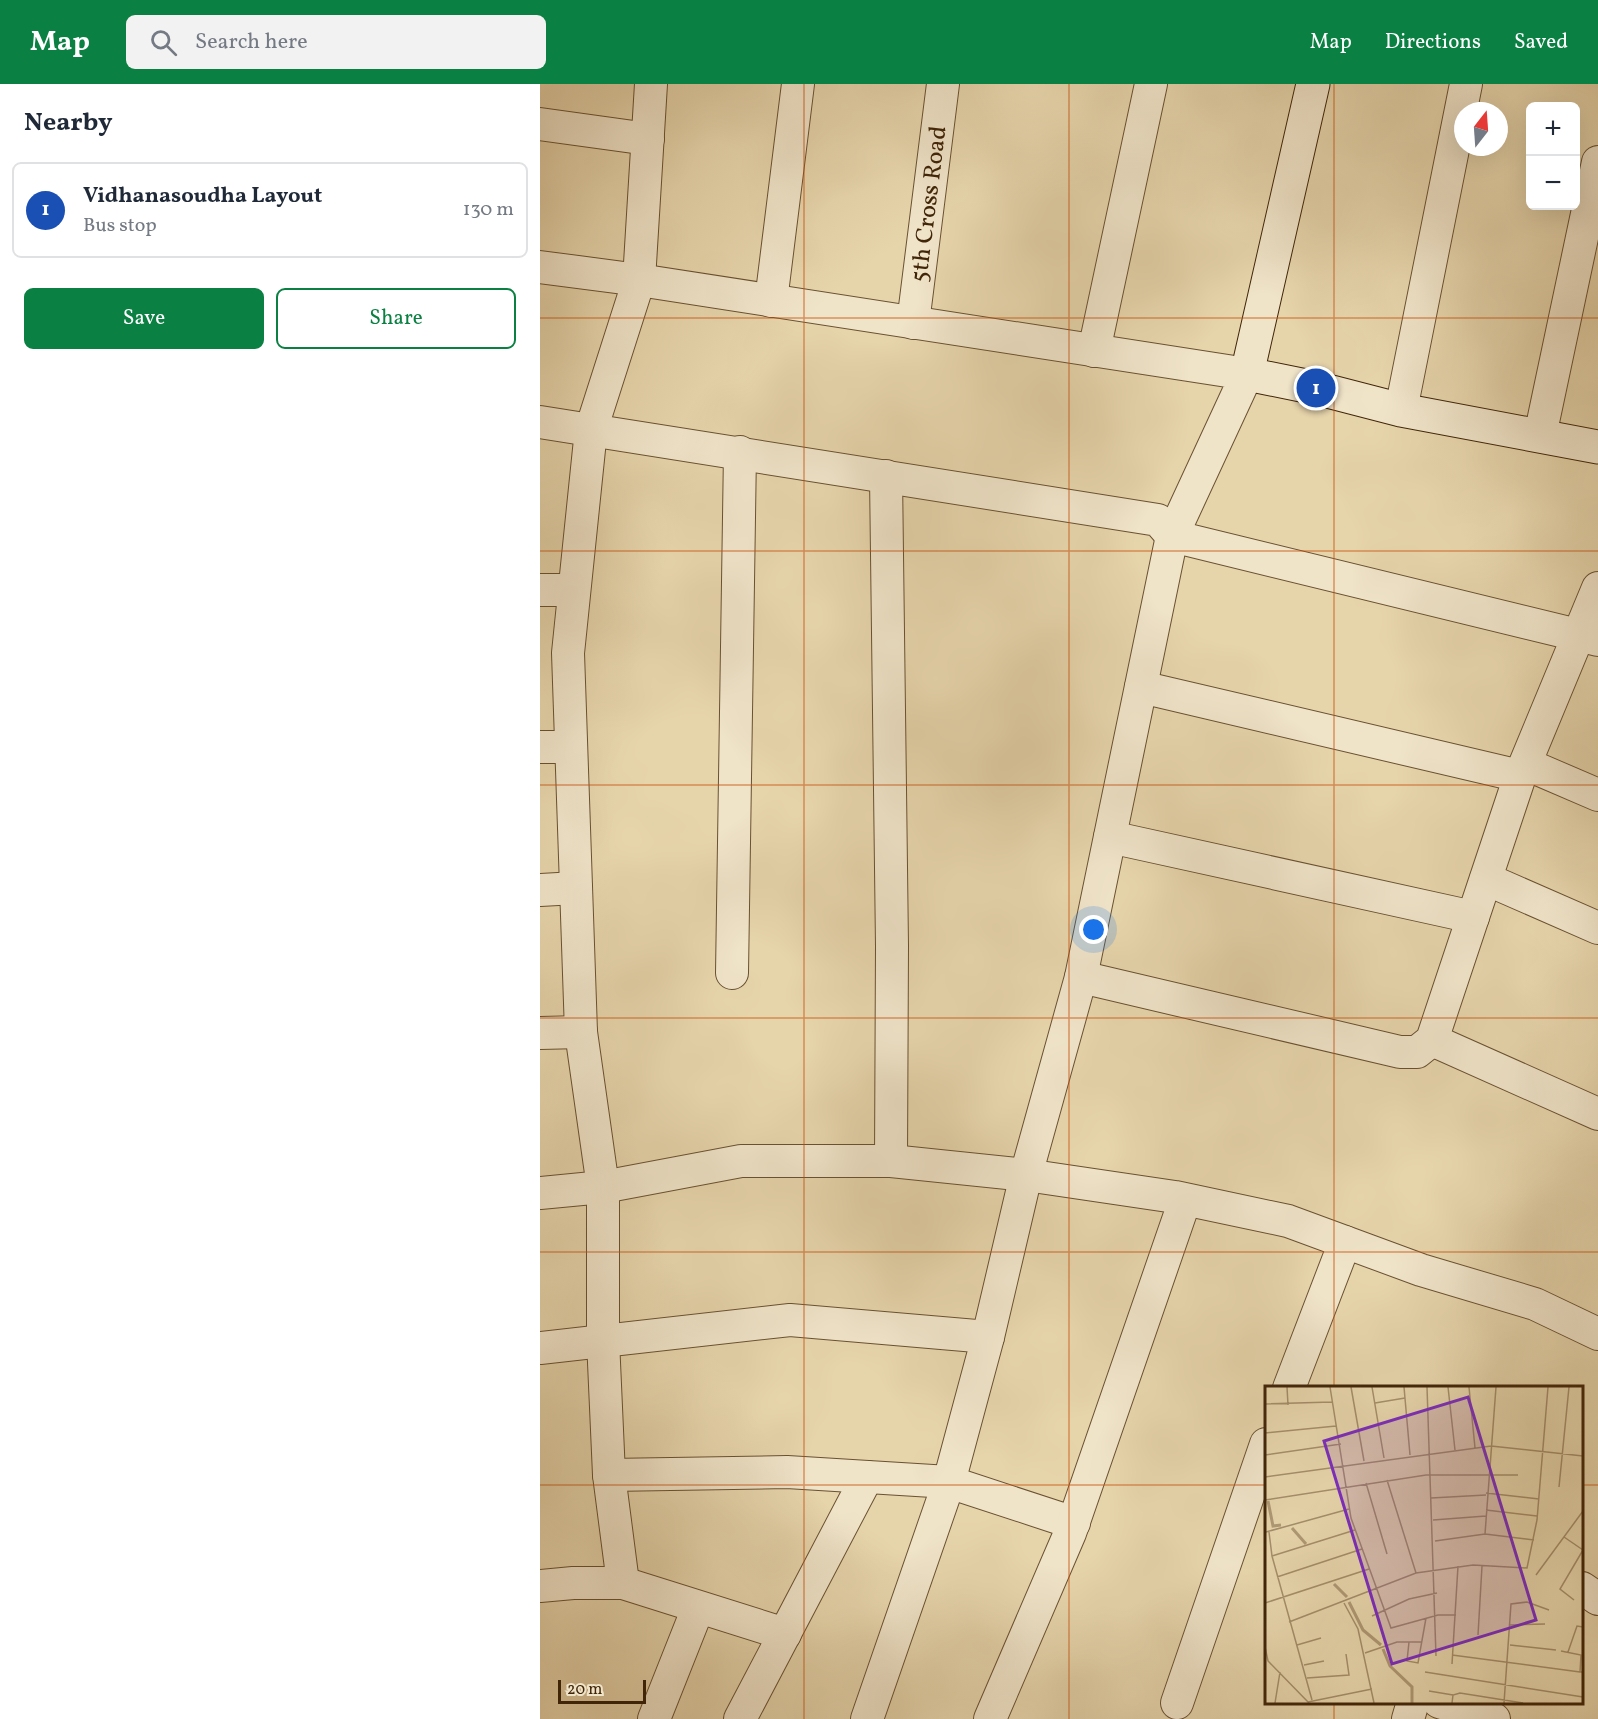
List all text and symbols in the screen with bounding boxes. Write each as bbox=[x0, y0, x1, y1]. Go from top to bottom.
search box bbox=[126, 15, 546, 69]
text: Map bbox=[30, 23, 90, 62]
icon: search bbox=[147, 26, 180, 59]
text: Search here bbox=[195, 27, 308, 58]
text: Map bbox=[1310, 28, 1352, 57]
text: Directions bbox=[1385, 28, 1481, 57]
text: Saved bbox=[1514, 28, 1568, 57]
north arrow bbox=[1454, 102, 1508, 156]
map controls bbox=[1526, 102, 1580, 210]
button: + bbox=[1526, 102, 1580, 156]
text: Nearby bbox=[24, 105, 113, 141]
street label: 5th Cross Road bbox=[903, 124, 957, 284]
button: − bbox=[1526, 156, 1580, 210]
text: Vidhanasoudha Layout bbox=[83, 181, 322, 212]
text: 1 bbox=[41, 196, 50, 224]
text: 130 m bbox=[463, 196, 514, 224]
text: Bus stop bbox=[83, 212, 157, 240]
button: Save bbox=[24, 288, 264, 349]
button: Share bbox=[276, 288, 516, 349]
pin: 1 bbox=[1296, 366, 1336, 410]
your location bbox=[1079, 915, 1108, 944]
inset map bbox=[1265, 1386, 1583, 1704]
scale bar bbox=[558, 1677, 646, 1704]
text: 20 m bbox=[567, 1679, 602, 1701]

